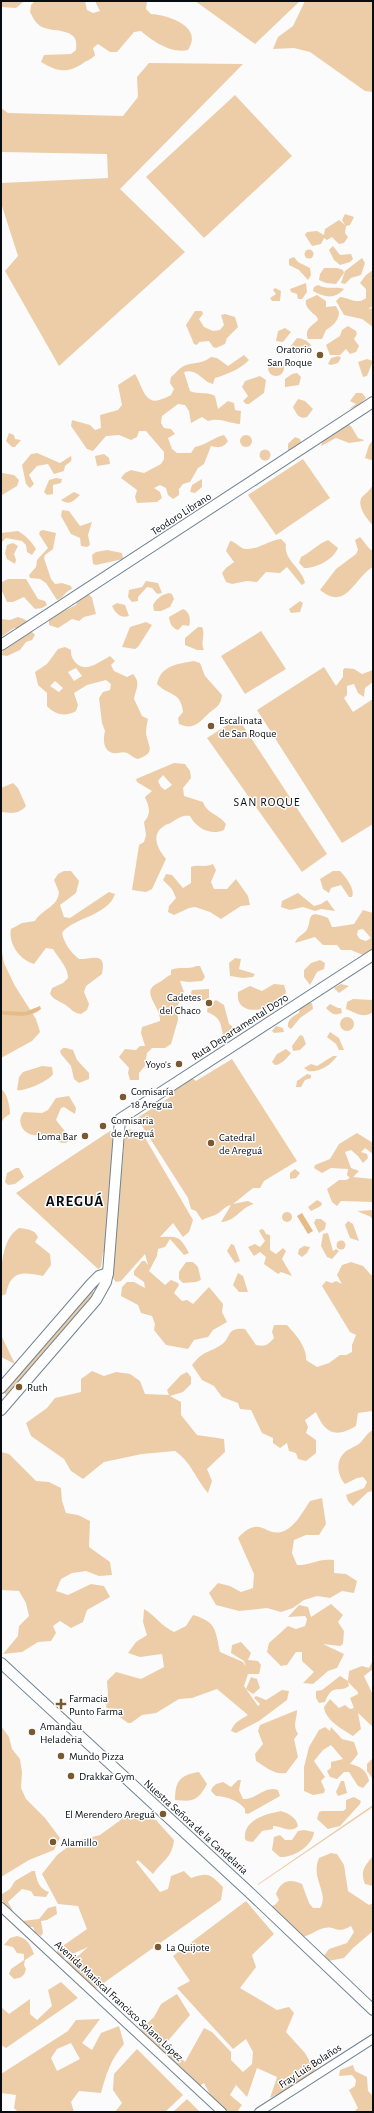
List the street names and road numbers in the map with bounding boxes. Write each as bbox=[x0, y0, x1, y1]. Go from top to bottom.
street label: Teodoro Librano bbox=[149, 491, 213, 537]
street label: Ruta Departamental D070 bbox=[190, 992, 290, 1062]
street label: Nuestra Señora de la Candelaria bbox=[142, 1778, 250, 1876]
street label: Avenida Mariscal Francisco Solano López bbox=[53, 1939, 186, 2064]
street label: Fray Luis Bolaños bbox=[277, 2042, 343, 2090]

